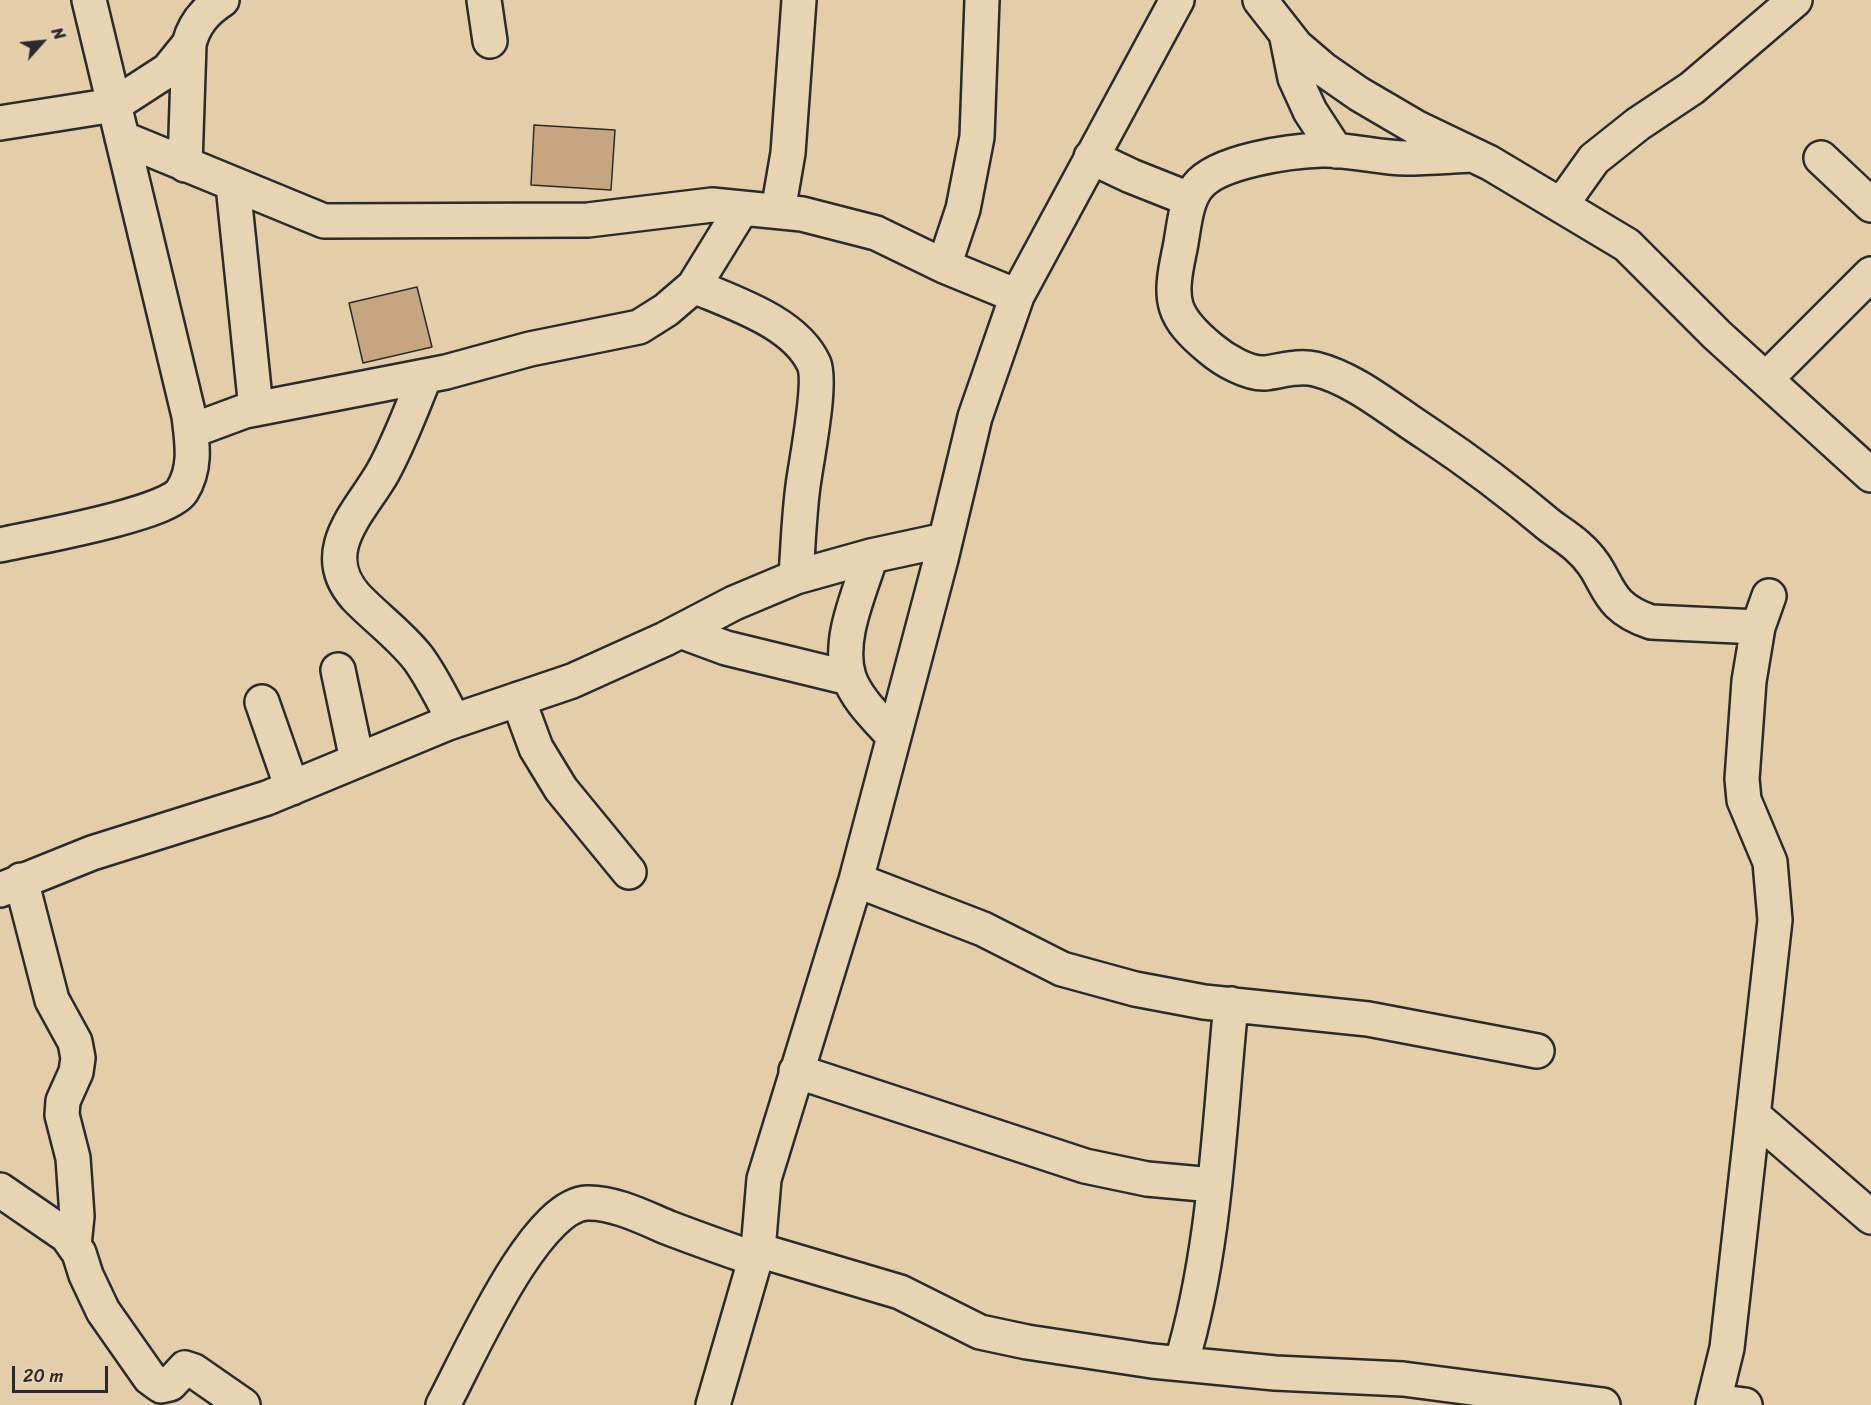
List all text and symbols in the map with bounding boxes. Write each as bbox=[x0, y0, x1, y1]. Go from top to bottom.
north arrow bbox=[12, 12, 72, 72]
text: N bbox=[43, 22, 74, 45]
scale bar bbox=[15, 1354, 111, 1392]
text: 20 m bbox=[23, 1360, 63, 1392]

